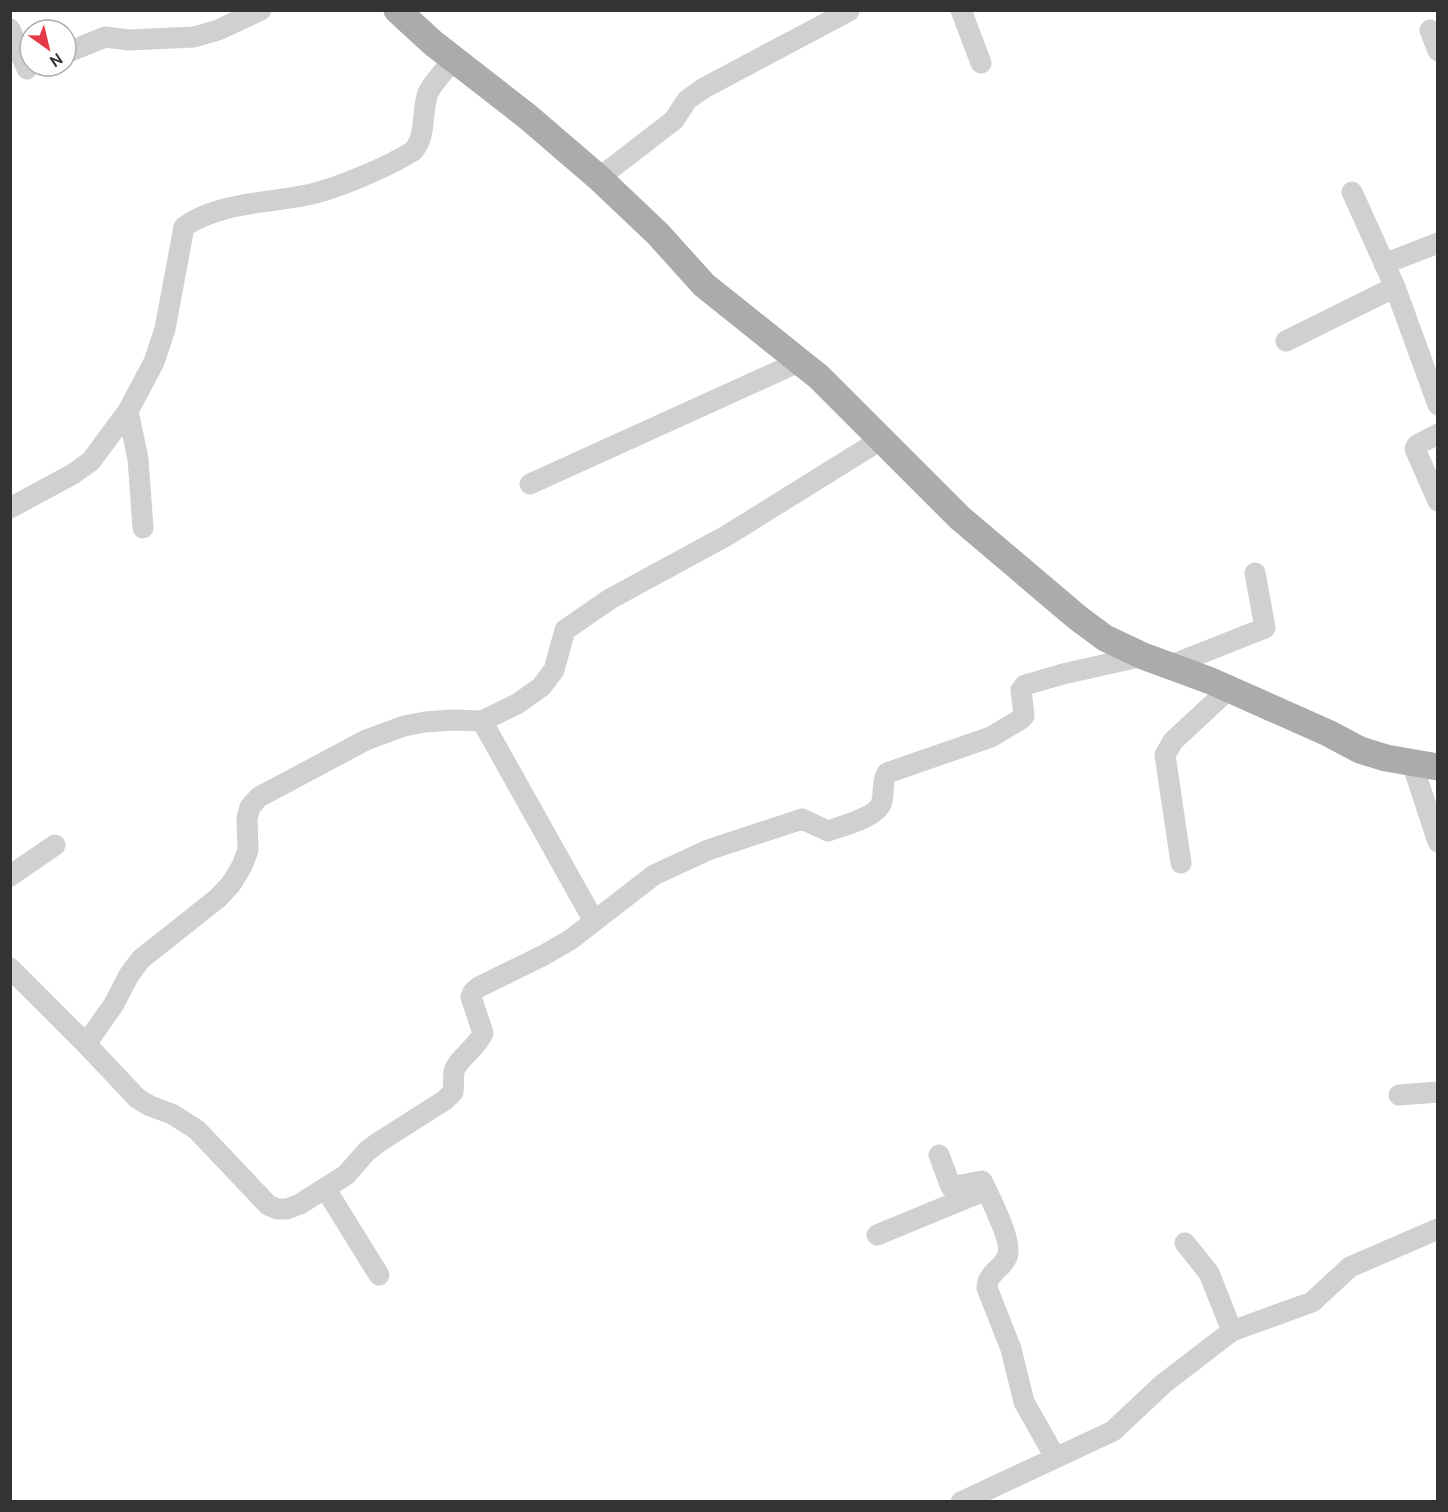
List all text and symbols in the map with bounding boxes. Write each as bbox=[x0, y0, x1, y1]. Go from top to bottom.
north arrow bbox=[18, 18, 78, 78]
text: N bbox=[46, 49, 66, 71]

